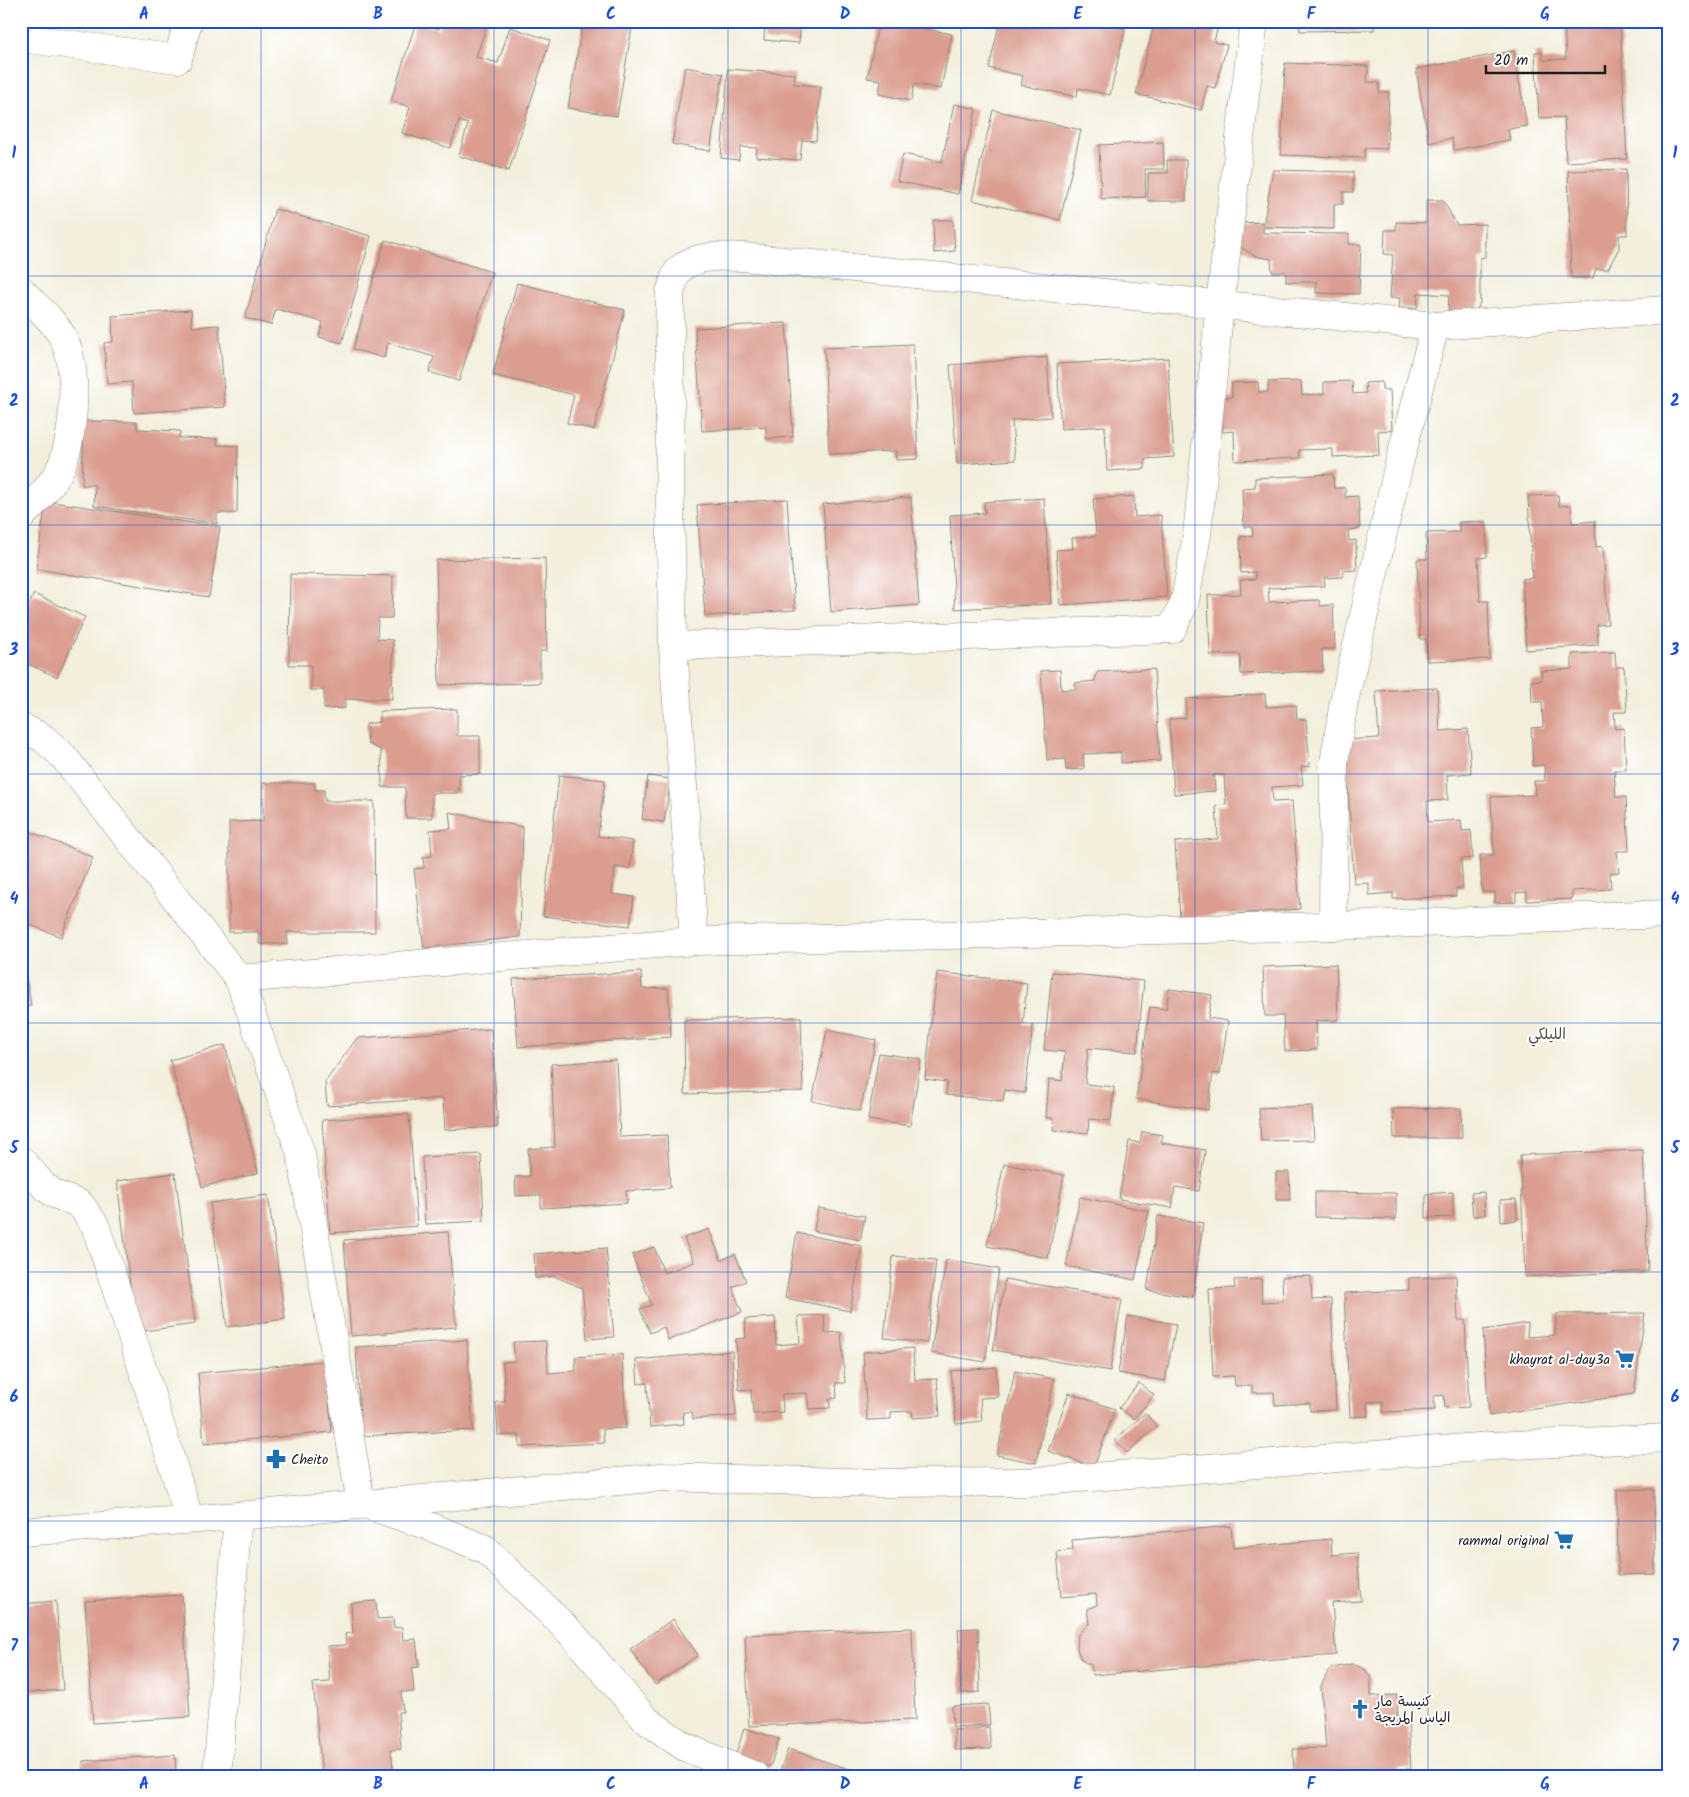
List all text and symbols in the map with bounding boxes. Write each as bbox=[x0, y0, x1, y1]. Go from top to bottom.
text: A bbox=[139, 2, 149, 27]
text: B bbox=[373, 2, 383, 27]
text: C bbox=[606, 2, 616, 27]
text: D bbox=[840, 2, 851, 27]
text: E bbox=[1074, 2, 1084, 27]
text: F bbox=[1307, 2, 1317, 27]
text: G bbox=[1540, 2, 1550, 27]
scale bar bbox=[1486, 42, 1605, 74]
text: 20 m bbox=[1494, 49, 1528, 73]
text: 1 bbox=[12, 141, 17, 166]
text: 1 bbox=[1673, 141, 1678, 166]
text: 2 bbox=[9, 389, 19, 414]
text: 2 bbox=[1670, 389, 1680, 414]
text: 3 bbox=[9, 638, 19, 663]
text: 3 bbox=[1670, 638, 1680, 663]
text: 4 bbox=[10, 887, 19, 912]
text: 4 bbox=[1671, 887, 1680, 912]
district label: الليلكي bbox=[1528, 1023, 1566, 1047]
text: 5 bbox=[9, 1136, 20, 1161]
text: 5 bbox=[1670, 1136, 1681, 1161]
supermarket icon: khayrat al-day3a bbox=[1614, 1348, 1636, 1370]
place label: khayrat al-day3a bbox=[1509, 1349, 1610, 1371]
text: 6 bbox=[10, 1385, 19, 1410]
text: 6 bbox=[1671, 1385, 1680, 1410]
pharmacy icon: Cheito bbox=[265, 1448, 287, 1470]
place label: Cheito bbox=[291, 1449, 328, 1471]
supermarket icon: rammal original bbox=[1553, 1529, 1575, 1551]
place label: rammal original bbox=[1458, 1530, 1550, 1552]
text: 7 bbox=[10, 1634, 18, 1659]
text: 7 bbox=[1671, 1634, 1679, 1659]
place label: كنيسة مار الياس المريجة bbox=[1374, 1691, 1450, 1729]
church icon: كنيسة مار الياس المريجة bbox=[1349, 1698, 1371, 1720]
text: A bbox=[139, 1772, 149, 1797]
text: B bbox=[373, 1772, 383, 1797]
text: C bbox=[606, 1772, 616, 1797]
text: D bbox=[840, 1772, 851, 1797]
text: E bbox=[1074, 1772, 1084, 1797]
text: F bbox=[1307, 1772, 1317, 1797]
text: G bbox=[1540, 1772, 1550, 1797]

